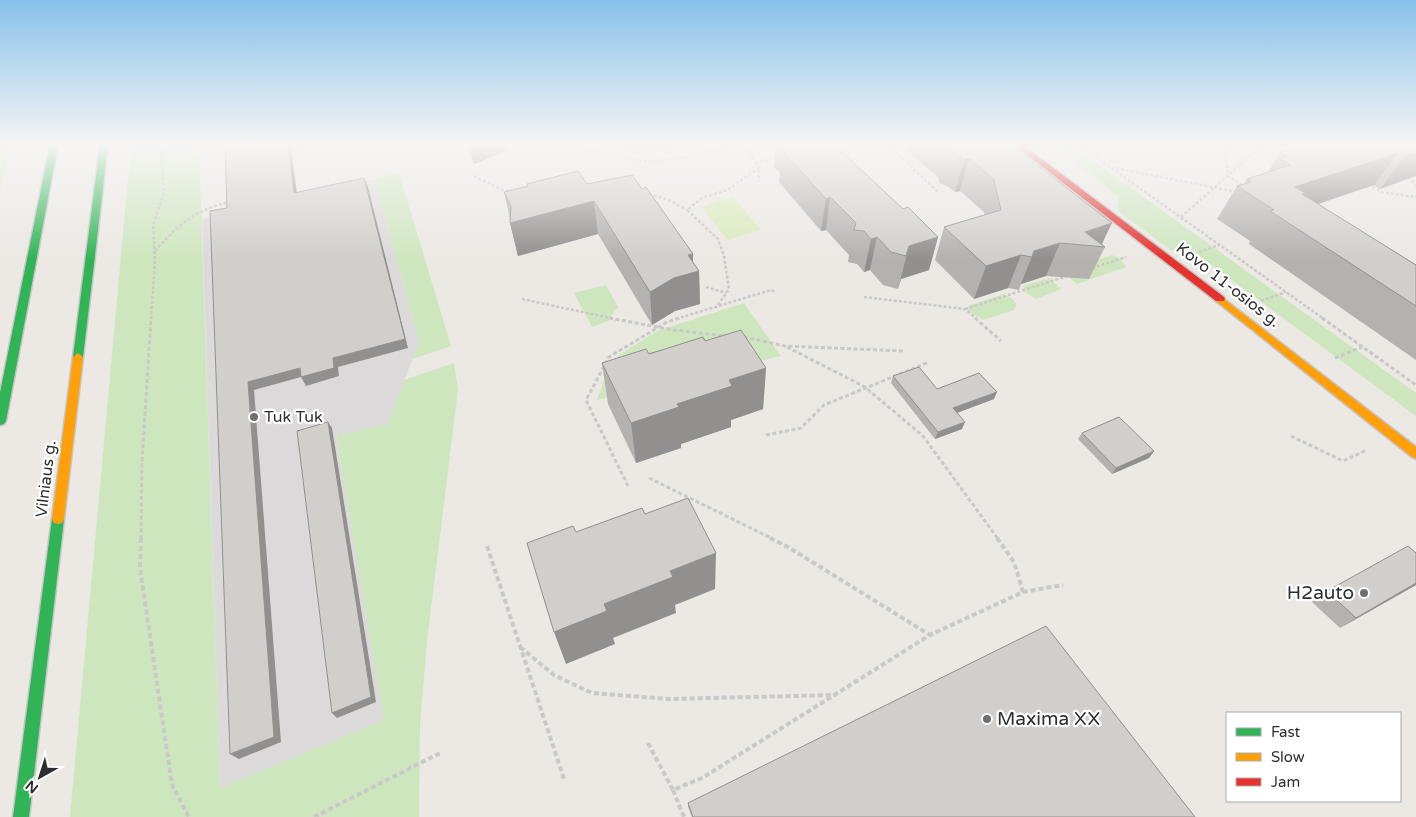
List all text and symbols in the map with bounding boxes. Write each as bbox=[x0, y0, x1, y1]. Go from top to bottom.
street label: Kovo 11-osios g. bbox=[1172, 238, 1284, 332]
place label: Tuk Tuk bbox=[264, 407, 323, 427]
marker: Tuk Tuk bbox=[248, 411, 260, 423]
street label: Vilniaus g. bbox=[31, 439, 61, 519]
place label: H2auto bbox=[1287, 582, 1354, 604]
marker: H2auto bbox=[1358, 587, 1370, 599]
place label: Maxima XX bbox=[997, 708, 1100, 730]
legend bbox=[1226, 712, 1401, 802]
marker: Maxima XX bbox=[981, 713, 993, 725]
text: Fast bbox=[1271, 723, 1301, 741]
text: Slow bbox=[1271, 748, 1305, 766]
north arrow bbox=[15, 752, 65, 802]
text: Jam bbox=[1271, 773, 1300, 791]
text: N bbox=[22, 777, 42, 797]

